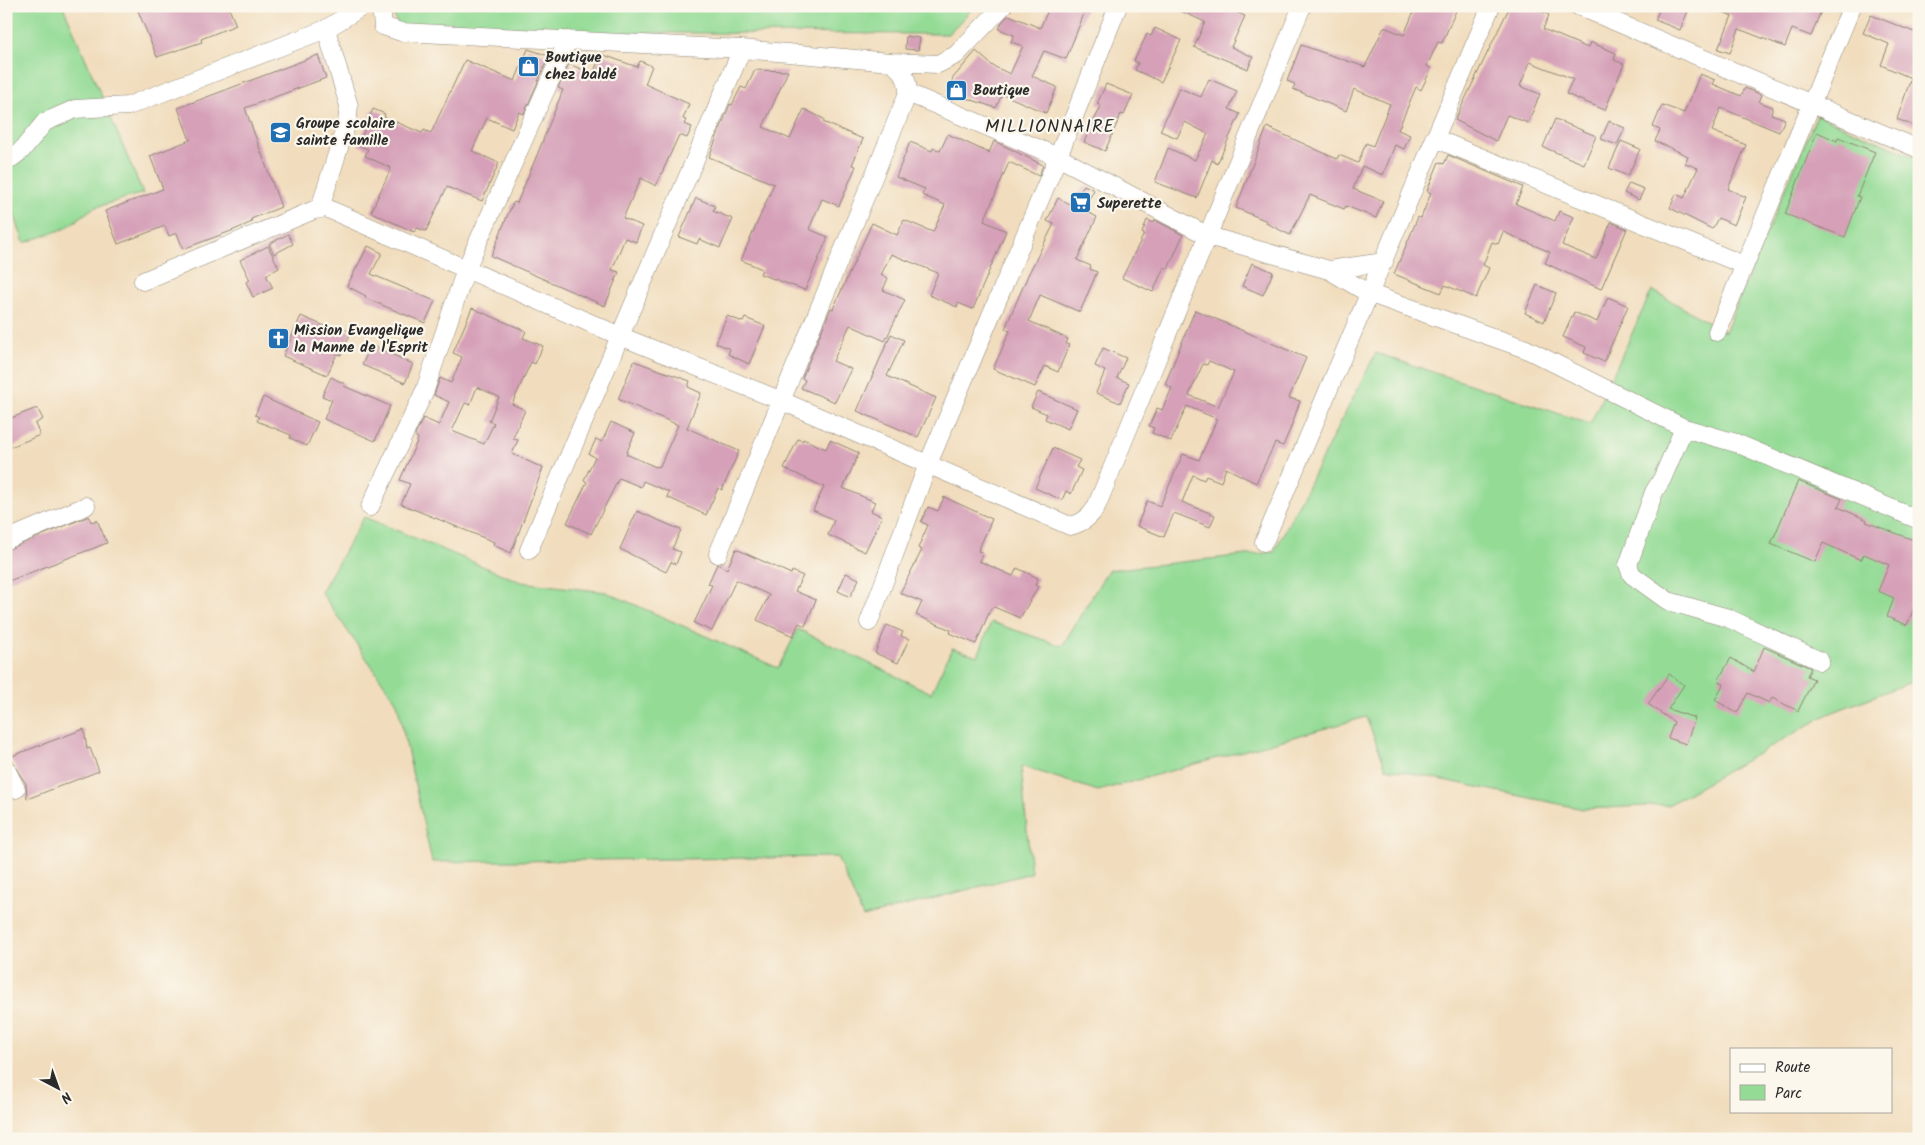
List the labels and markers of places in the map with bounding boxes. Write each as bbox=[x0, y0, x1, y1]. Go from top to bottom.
place label: Boutique chez baldé bbox=[545, 46, 617, 87]
shop icon: Boutique chez baldé bbox=[517, 54, 541, 78]
shop icon: Boutique bbox=[945, 78, 969, 102]
place label: Boutique bbox=[973, 79, 1030, 103]
place label: Groupe scolaire sainte famille bbox=[296, 112, 396, 153]
school or university icon: Groupe scolaire sainte famille bbox=[268, 120, 292, 144]
supermarket icon: Superette bbox=[1069, 191, 1093, 215]
place label: Superette bbox=[1097, 192, 1162, 216]
place label: Mission Evangelique la Manne de l'Esprit bbox=[294, 319, 428, 360]
church icon: Mission Evangelique la Manne de l'Esprit bbox=[266, 327, 290, 351]

